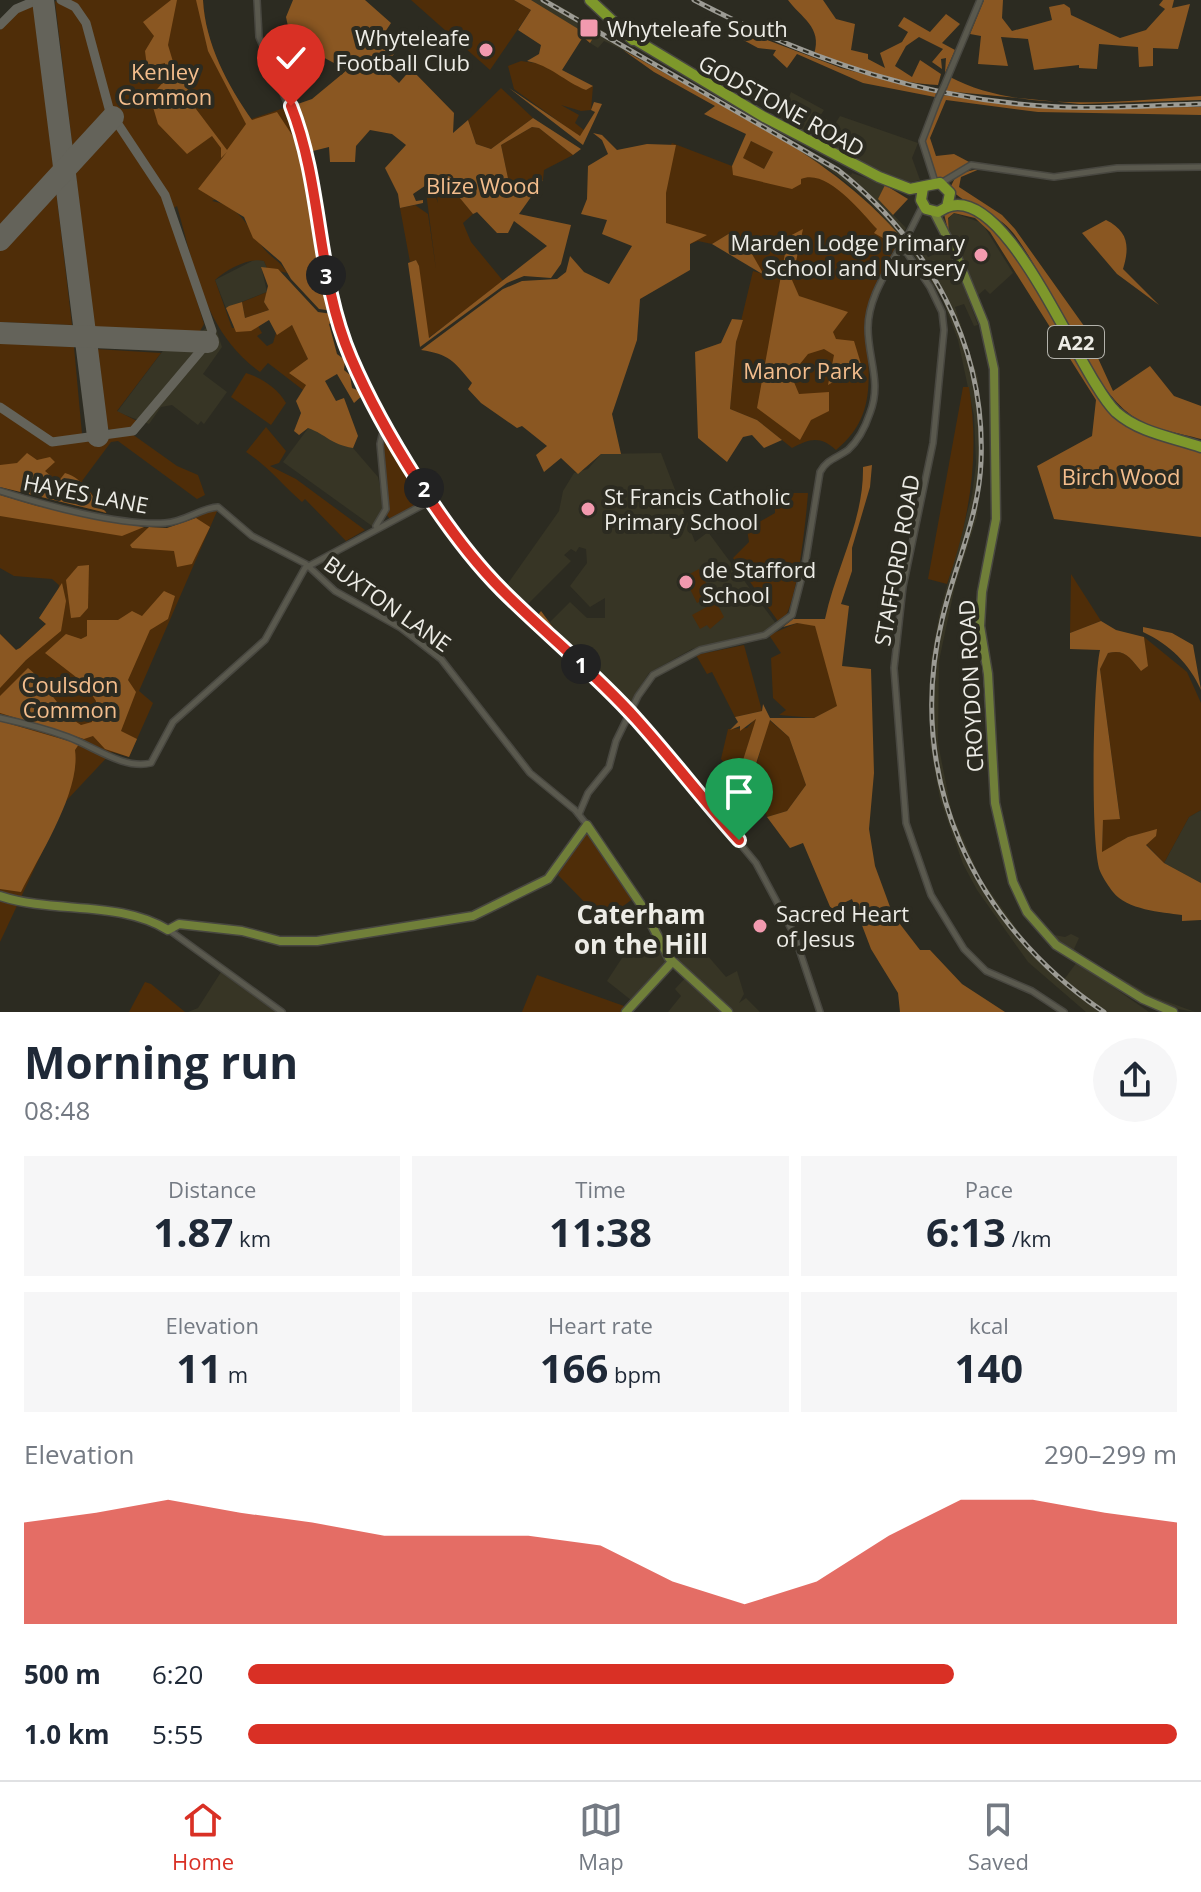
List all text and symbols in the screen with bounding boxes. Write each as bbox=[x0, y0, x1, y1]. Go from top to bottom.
place label: Whyteleafe South bbox=[607, 13, 788, 43]
marker: Whyteleafe South bbox=[578, 17, 600, 39]
place label: Whyteleafe Football Club bbox=[335, 22, 470, 77]
pin bbox=[257, 24, 325, 106]
icon: check bbox=[269, 36, 313, 80]
marker: Whyteleafe Football Club bbox=[477, 41, 495, 59]
street label: GODSTONE ROAD bbox=[694, 47, 870, 163]
park label: Kenley Common bbox=[118, 56, 212, 111]
park label: Blize Wood bbox=[426, 170, 540, 200]
place label: Marden Lodge Primary School and Nursery bbox=[730, 227, 966, 282]
marker: Marden Lodge Primary School and Nursery bbox=[972, 246, 990, 264]
pin: 3 bbox=[306, 255, 346, 295]
text: 3 bbox=[320, 260, 332, 290]
road number: A22 bbox=[1048, 326, 1104, 358]
park label: Manor Park bbox=[743, 355, 863, 385]
park label: Birch Wood bbox=[1062, 461, 1180, 491]
street label: HAYES LANE bbox=[21, 466, 151, 520]
pin: 2 bbox=[404, 468, 444, 508]
street label: STAFFORD ROAD bbox=[866, 472, 926, 648]
text: 2 bbox=[418, 473, 430, 503]
place label: St Francis Catholic Primary School bbox=[604, 481, 790, 536]
marker: St Francis Catholic Primary School bbox=[579, 500, 597, 518]
street label: BUXTON LANE bbox=[319, 548, 457, 658]
place label: de Stafford School bbox=[702, 554, 816, 609]
marker: de Stafford School bbox=[677, 573, 695, 591]
street label: CROYDON ROAD bbox=[950, 599, 990, 773]
pin: 1 bbox=[561, 644, 601, 684]
text: 1 bbox=[575, 649, 587, 679]
park label: Coulsdon Common bbox=[22, 669, 118, 724]
pin bbox=[705, 758, 773, 840]
icon: arrive bbox=[717, 770, 761, 814]
district label: Caterham on the Hill bbox=[574, 896, 708, 962]
place label: Sacred Heart of Jesus bbox=[776, 898, 909, 953]
marker: Sacred Heart of Jesus bbox=[751, 917, 769, 935]
text: Morning run bbox=[24, 1032, 298, 1092]
button: share bbox=[1093, 1038, 1177, 1122]
text: 08:48 bbox=[24, 1092, 90, 1128]
text: Distance bbox=[168, 1174, 256, 1204]
text: Time bbox=[575, 1174, 626, 1204]
text: Pace bbox=[965, 1174, 1013, 1204]
text: 1.87 bbox=[153, 1204, 233, 1259]
text: 11:38 bbox=[549, 1204, 652, 1259]
text: 6:13 bbox=[926, 1204, 1006, 1259]
text: km bbox=[233, 1223, 271, 1253]
text: /km bbox=[1006, 1223, 1052, 1253]
text: Elevation bbox=[165, 1310, 259, 1340]
text: Heart rate bbox=[548, 1310, 653, 1340]
text: kcal bbox=[969, 1310, 1009, 1340]
text: 11 bbox=[176, 1340, 222, 1395]
text: 166 bbox=[540, 1340, 608, 1395]
text: 140 bbox=[955, 1340, 1023, 1395]
text: m bbox=[222, 1359, 248, 1389]
text: bpm bbox=[608, 1359, 661, 1389]
text: Elevation bbox=[24, 1436, 134, 1472]
text: 290–299 m bbox=[1044, 1436, 1177, 1472]
text: 500 m bbox=[24, 1656, 101, 1692]
text: 6:20 bbox=[152, 1656, 203, 1692]
text: 1.0 km bbox=[24, 1716, 110, 1752]
text: 5:55 bbox=[152, 1716, 203, 1752]
tab: Home bbox=[172, 1798, 234, 1876]
tab: Map bbox=[578, 1798, 624, 1876]
tab: Saved bbox=[968, 1798, 1029, 1876]

